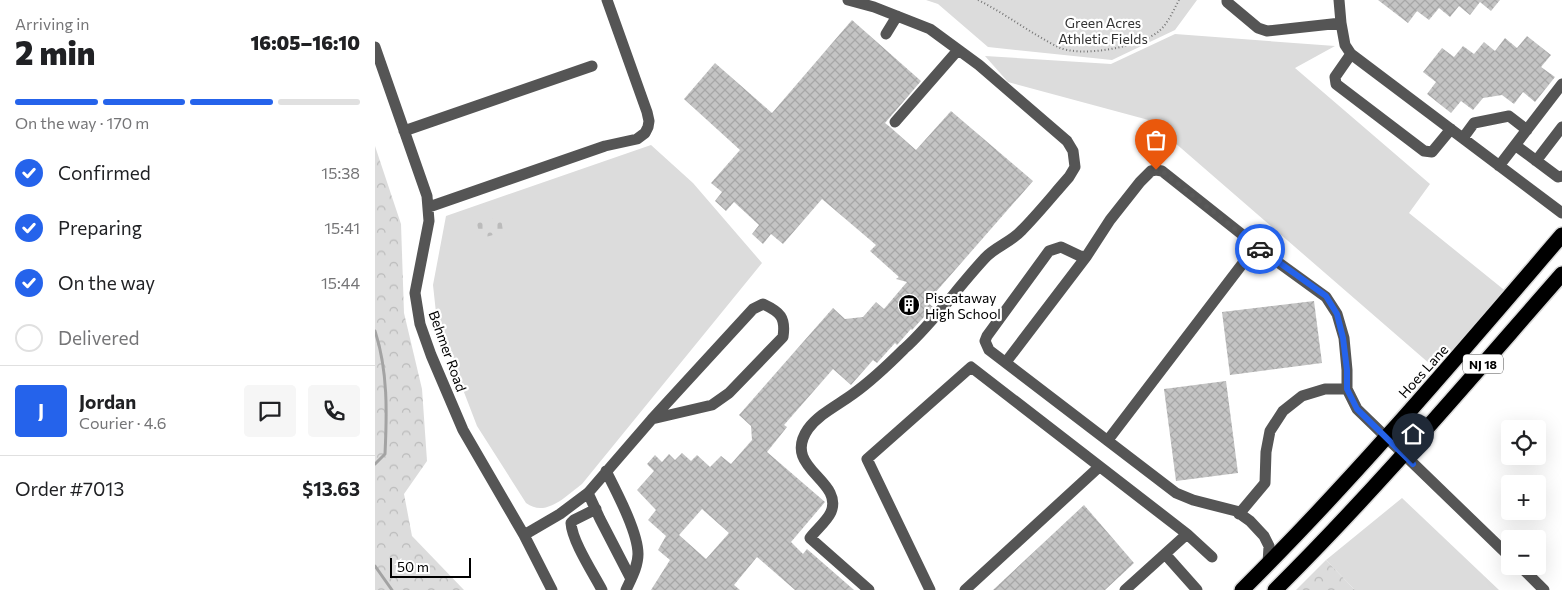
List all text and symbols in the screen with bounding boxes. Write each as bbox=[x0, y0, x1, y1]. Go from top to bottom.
text: Arriving in bbox=[15, 14, 89, 33]
park label: Green Acres Athletic Fields bbox=[1058, 14, 1148, 47]
text: 16:05–16:10 bbox=[251, 31, 360, 54]
text: 2 min bbox=[15, 32, 95, 72]
text: On the way · 170 m bbox=[15, 113, 149, 132]
pin bbox=[1135, 119, 1177, 170]
icon: bag bbox=[1142, 126, 1170, 154]
icon: check bbox=[15, 159, 43, 187]
text: Confirmed bbox=[58, 161, 151, 184]
text: 15:38 bbox=[321, 163, 360, 182]
icon: check bbox=[15, 214, 43, 242]
text: Preparing bbox=[58, 216, 142, 239]
text: 15:41 bbox=[324, 218, 360, 237]
courier bbox=[1235, 224, 1285, 274]
icon: car bbox=[1246, 235, 1274, 263]
icon: check bbox=[15, 269, 43, 297]
text: On the way bbox=[58, 271, 155, 294]
text: 15:44 bbox=[321, 273, 360, 292]
place label: Piscataway High School bbox=[925, 289, 1001, 322]
building icon: Piscataway High School bbox=[897, 293, 921, 317]
street label: Behmer Road bbox=[425, 308, 471, 394]
text: Delivered bbox=[58, 326, 139, 349]
street label: Hoes Lane bbox=[1395, 341, 1451, 401]
road number: NJ 18 bbox=[1463, 354, 1503, 374]
button: chat bbox=[244, 385, 296, 437]
button: phone bbox=[308, 385, 360, 437]
text: Jordan bbox=[79, 390, 136, 413]
text: J bbox=[38, 399, 44, 422]
text: Courier · 4.6 bbox=[79, 413, 166, 432]
pin bbox=[1392, 413, 1434, 464]
icon: home bbox=[1399, 420, 1427, 448]
map controls bbox=[1501, 420, 1546, 575]
button: locate bbox=[1501, 420, 1546, 465]
button: + bbox=[1501, 475, 1546, 520]
text: Order #7013 bbox=[15, 477, 124, 500]
text: $13.63 bbox=[302, 477, 360, 500]
button: − bbox=[1501, 530, 1546, 575]
scale bar bbox=[390, 555, 471, 578]
text: 50 m bbox=[397, 558, 429, 575]

